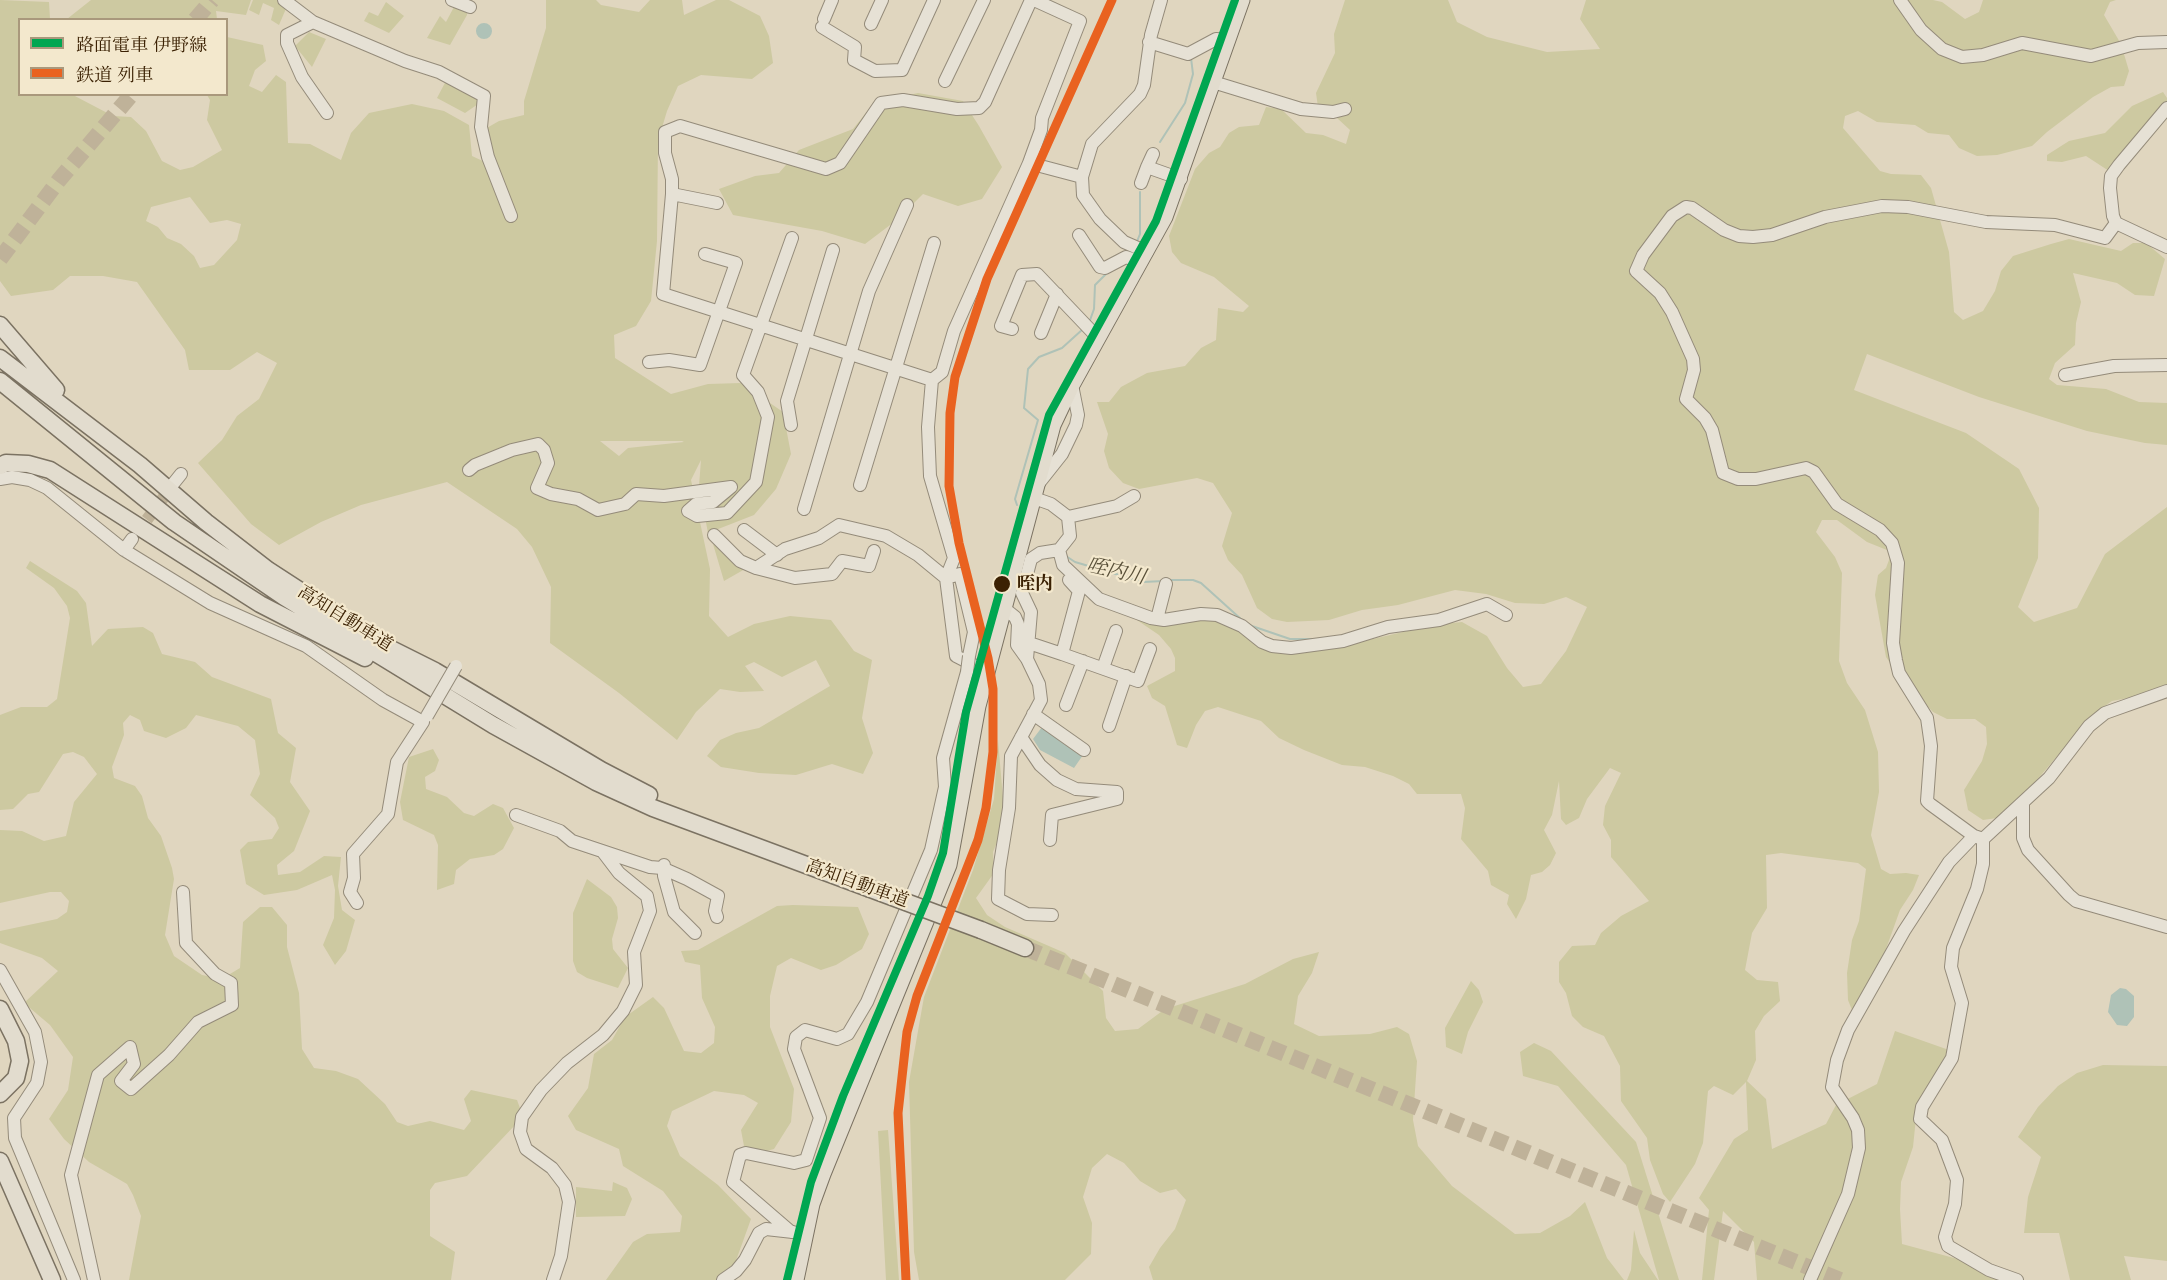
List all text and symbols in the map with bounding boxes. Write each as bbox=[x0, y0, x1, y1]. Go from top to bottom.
legend bbox=[18, 18, 228, 96]
text: 路面電車 伊野線 bbox=[76, 37, 207, 55]
text: 鉄道 列車 bbox=[76, 67, 153, 85]
water label: 咥内川 bbox=[1084, 554, 1148, 590]
place label: 咥内 bbox=[1017, 573, 1053, 595]
marker: 咥内 bbox=[992, 574, 1012, 594]
street label: 高知自動車道 bbox=[293, 581, 397, 657]
street label: 高知自動車道 bbox=[803, 855, 911, 913]

